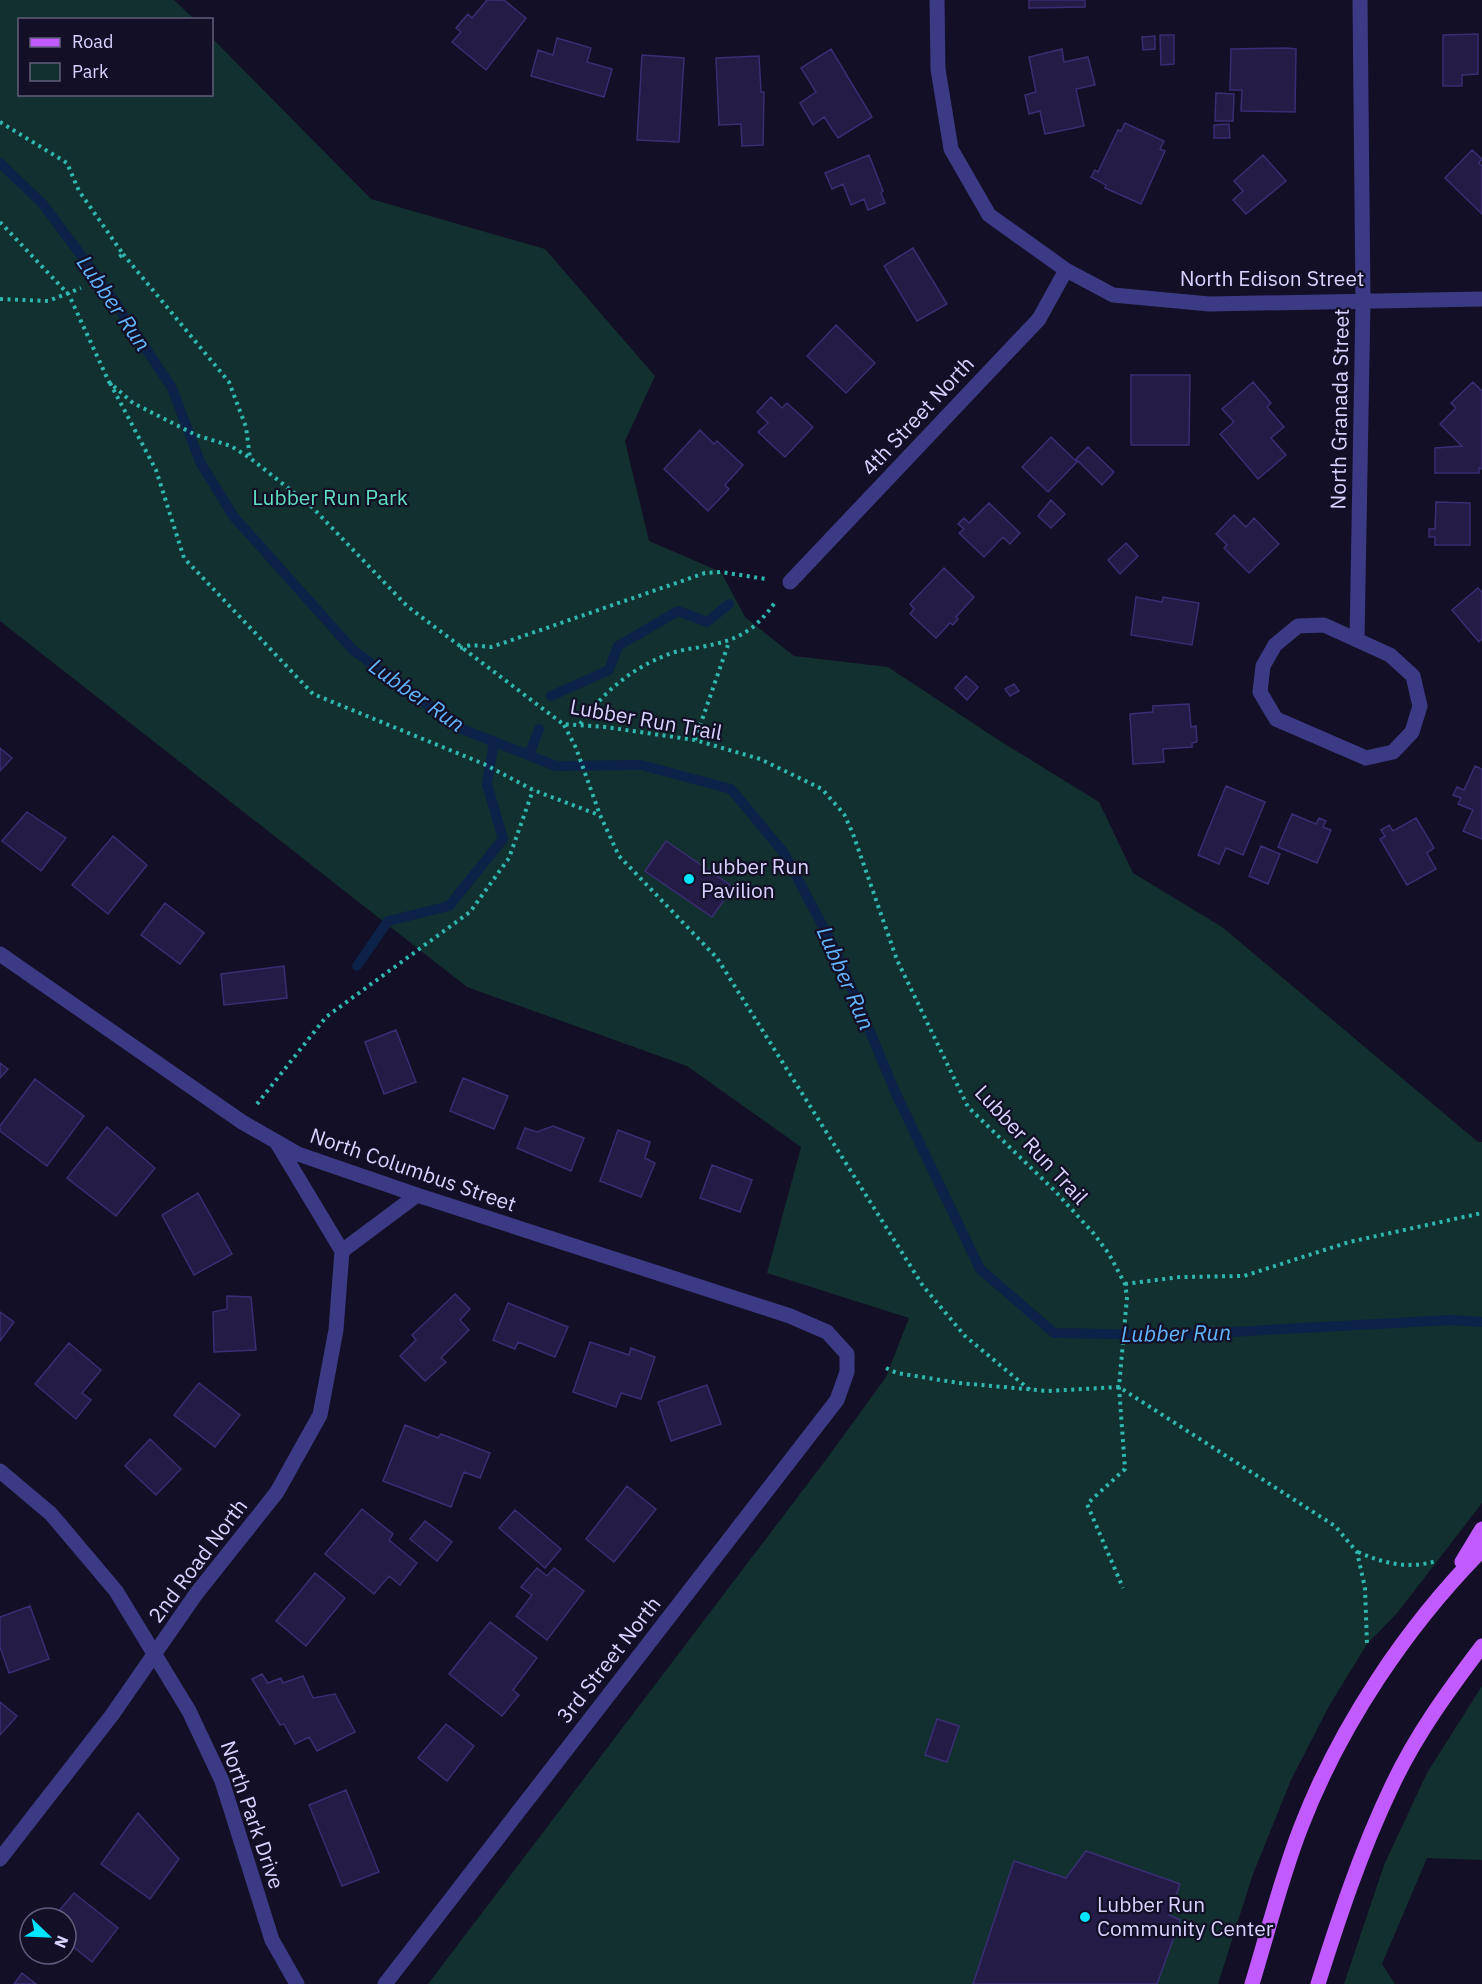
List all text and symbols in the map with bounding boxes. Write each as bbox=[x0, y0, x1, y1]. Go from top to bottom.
legend bbox=[18, 18, 213, 96]
text: Road bbox=[72, 30, 113, 53]
text: Park bbox=[72, 60, 109, 83]
water label: Lubber Run bbox=[71, 249, 158, 356]
street label: North Edison Street bbox=[1180, 264, 1364, 292]
street label: North Granada Street bbox=[1323, 308, 1355, 510]
street label: 4th Street North bbox=[855, 350, 980, 481]
park label: Lubber Run Park bbox=[252, 483, 408, 511]
water label: Lubber Run bbox=[364, 651, 471, 738]
street label: Lubber Run Trail bbox=[568, 692, 725, 746]
place label: Lubber Run Pavilion bbox=[701, 852, 809, 904]
marker: Lubber Run Pavilion bbox=[682, 872, 696, 886]
water label: Lubber Run bbox=[811, 921, 882, 1034]
street label: Lubber Run Trail bbox=[969, 1078, 1095, 1210]
street label: North Columbus Street bbox=[306, 1121, 520, 1218]
water label: Lubber Run bbox=[1120, 1317, 1231, 1348]
street label: 2nd Road North bbox=[141, 1493, 253, 1628]
street label: 3rd Street North bbox=[550, 1590, 667, 1729]
street label: North Park Drive bbox=[214, 1737, 291, 1892]
place label: Lubber Run Community Center bbox=[1097, 1890, 1274, 1942]
north arrow bbox=[18, 1906, 78, 1966]
marker: Lubber Run Community Center bbox=[1078, 1910, 1092, 1924]
text: N bbox=[50, 1933, 73, 1951]

